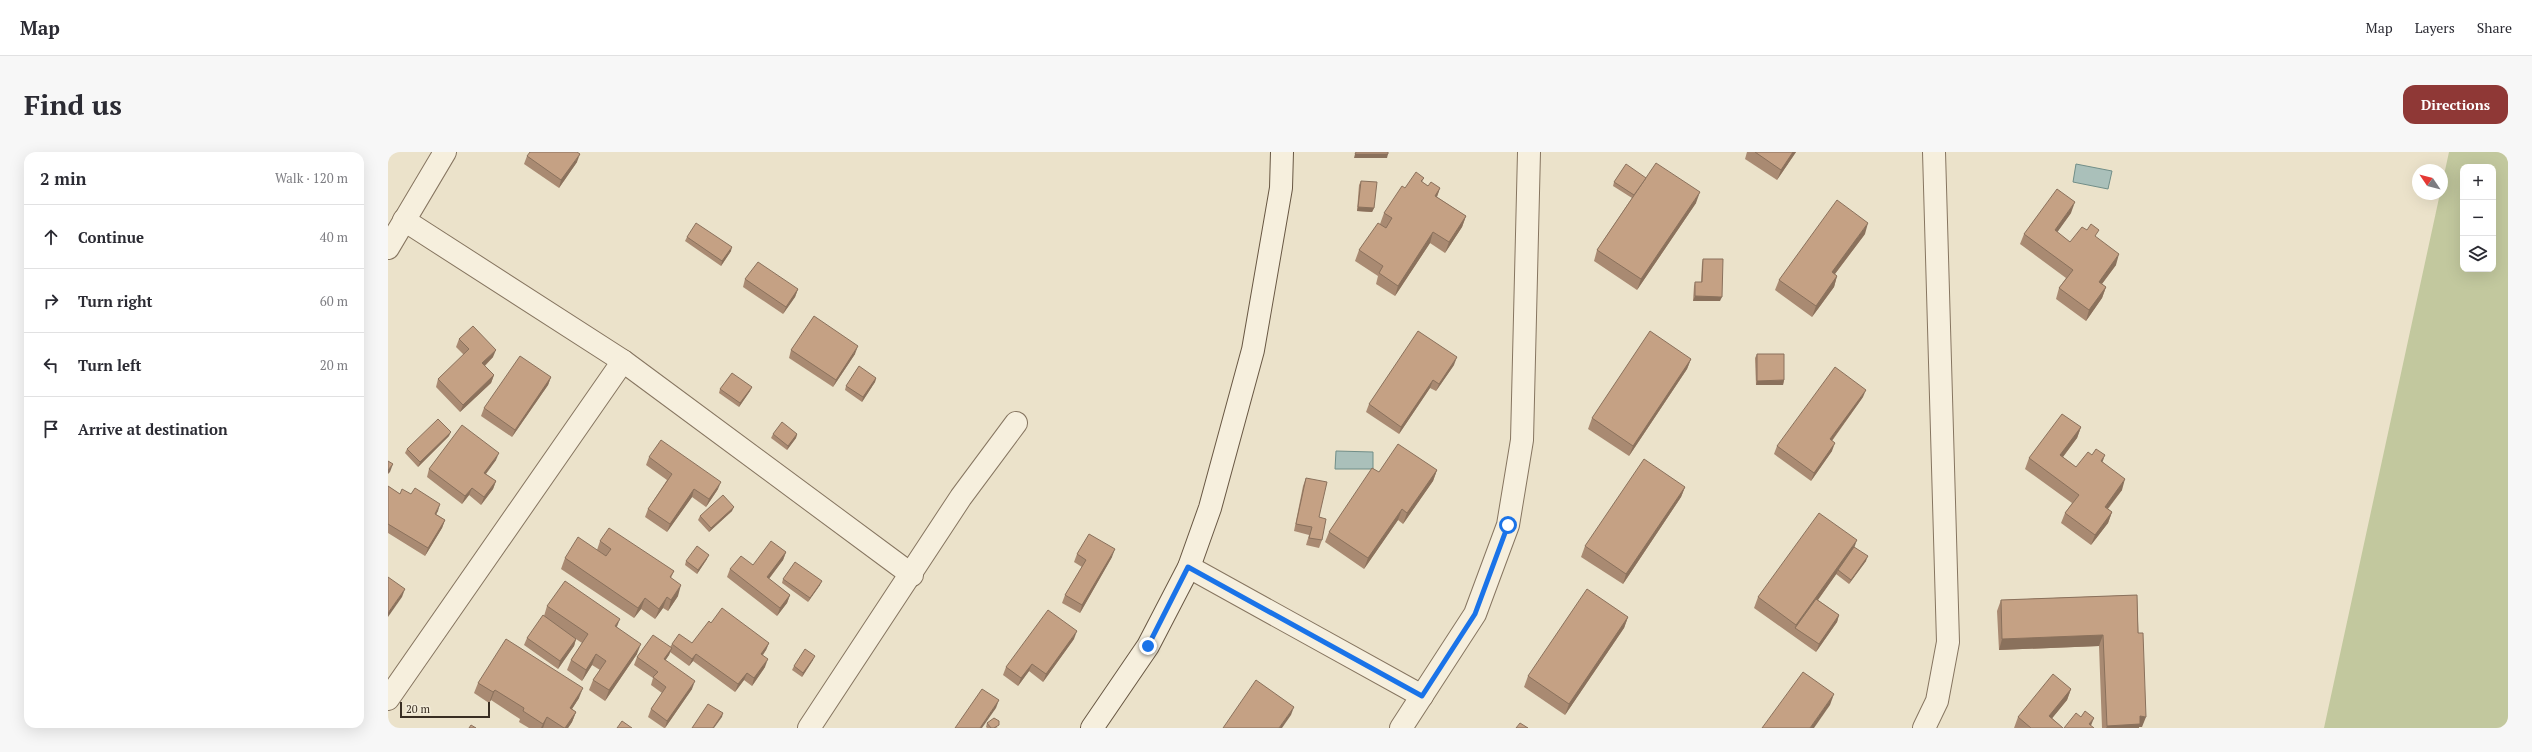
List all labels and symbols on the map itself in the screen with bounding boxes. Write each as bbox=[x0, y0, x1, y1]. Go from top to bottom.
north arrow bbox=[2412, 164, 2448, 200]
route start bbox=[1499, 516, 1517, 534]
route end bbox=[1139, 637, 1157, 655]
scale bar bbox=[400, 700, 490, 719]

